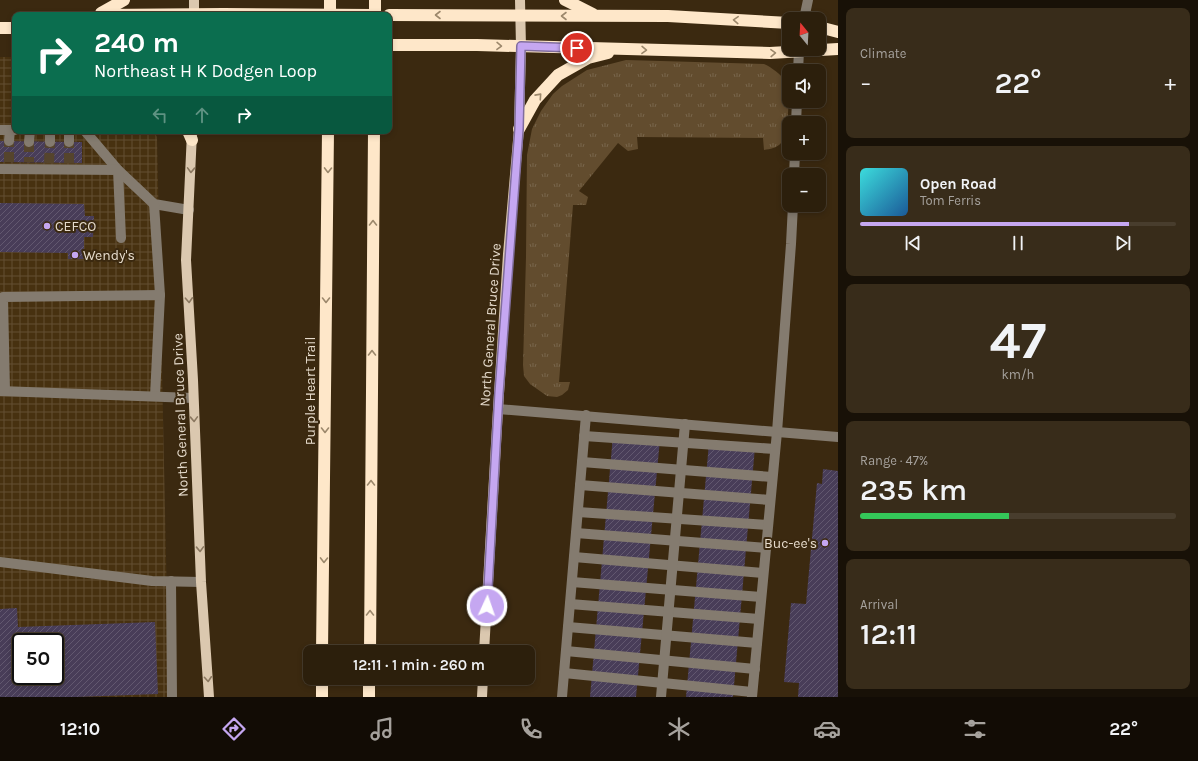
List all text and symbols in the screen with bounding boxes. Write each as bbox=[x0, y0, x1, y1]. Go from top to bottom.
one-way arrow bbox=[435, 11, 441, 19]
one-way arrow bbox=[561, 12, 567, 20]
north arrow bbox=[782, 12, 826, 56]
map controls bbox=[782, 12, 826, 212]
one-way arrow bbox=[733, 16, 739, 24]
text: 240 m bbox=[94, 26, 179, 59]
icon: right bbox=[28, 28, 80, 80]
pin bbox=[560, 31, 594, 65]
icon: arrive bbox=[566, 37, 588, 59]
one-way arrow bbox=[496, 42, 502, 50]
one-way arrow bbox=[641, 45, 647, 54]
text: Climate bbox=[860, 46, 906, 61]
one-way arrow bbox=[770, 48, 777, 57]
text: Northeast H K Dodgen Loop bbox=[94, 60, 317, 82]
button: sound bbox=[782, 64, 826, 108]
text: 22° bbox=[994, 65, 1042, 101]
text: − bbox=[860, 70, 872, 96]
text: + bbox=[1164, 70, 1176, 96]
one-way arrow bbox=[534, 93, 542, 101]
icon: left bbox=[149, 104, 171, 126]
icon: ahead bbox=[191, 104, 213, 126]
icon: right bbox=[233, 104, 255, 126]
button: + bbox=[782, 116, 826, 160]
one-way arrow bbox=[187, 167, 195, 173]
one-way arrow bbox=[324, 167, 332, 173]
button: − bbox=[782, 168, 826, 212]
text: Open Road bbox=[920, 175, 997, 193]
text: Tom Ferris bbox=[920, 193, 981, 208]
place label: CEFCO bbox=[55, 218, 96, 235]
one-way arrow bbox=[369, 220, 377, 226]
marker: CEFCO bbox=[42, 221, 52, 231]
icon: previous bbox=[902, 232, 924, 254]
icon: pause bbox=[1007, 232, 1029, 254]
icon: next bbox=[1112, 232, 1134, 254]
street label: North General Bruce Drive bbox=[476, 243, 505, 407]
place label: Wendy's bbox=[83, 247, 135, 264]
marker: Wendy's bbox=[70, 250, 80, 260]
one-way arrow bbox=[184, 297, 193, 303]
one-way arrow bbox=[322, 297, 330, 303]
text: 47 bbox=[990, 310, 1046, 371]
street label: North General Bruce Drive bbox=[169, 333, 192, 497]
street label: Purple Heart Trail bbox=[302, 337, 319, 445]
one-way arrow bbox=[368, 350, 376, 356]
text: km/h bbox=[1002, 367, 1034, 382]
one-way arrow bbox=[190, 416, 199, 422]
one-way arrow bbox=[321, 427, 329, 433]
text: Range · 47% bbox=[860, 453, 928, 468]
text: 235 km bbox=[860, 472, 967, 508]
one-way arrow bbox=[367, 480, 375, 486]
place label: Buc-ee's bbox=[764, 535, 817, 552]
marker: Buc-ee's bbox=[820, 538, 830, 548]
one-way arrow bbox=[195, 546, 204, 552]
one-way arrow bbox=[320, 557, 328, 563]
position arrow bbox=[466, 585, 508, 627]
text: Arrival bbox=[860, 597, 898, 612]
one-way arrow bbox=[366, 610, 374, 616]
text: 12:11 bbox=[860, 616, 917, 652]
speed limit sign: 50 bbox=[12, 633, 64, 685]
text: 12:11 · 1 min · 260 m bbox=[353, 656, 485, 674]
one-way arrow bbox=[203, 676, 212, 682]
icon: directions bbox=[220, 715, 248, 743]
icon: music bbox=[368, 715, 396, 743]
icon: phone bbox=[517, 715, 545, 743]
icon: climate bbox=[665, 715, 693, 743]
icon: car bbox=[813, 715, 841, 743]
icon: filters bbox=[961, 715, 989, 743]
text: 12:10 bbox=[60, 718, 100, 740]
text: 22° bbox=[1109, 718, 1138, 740]

